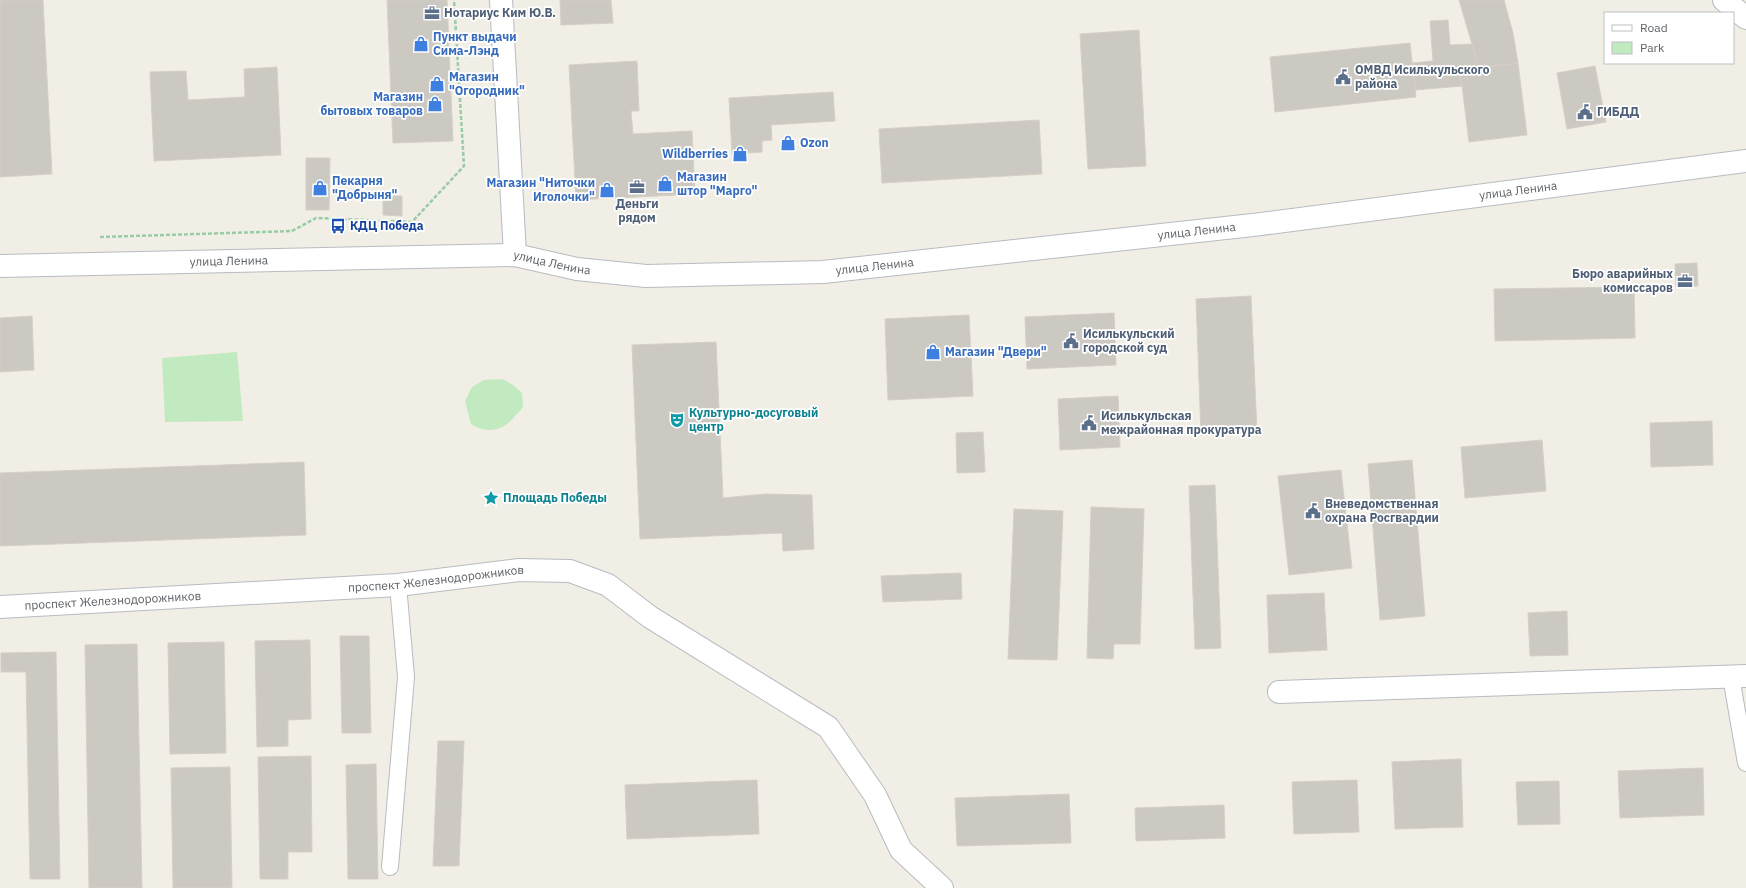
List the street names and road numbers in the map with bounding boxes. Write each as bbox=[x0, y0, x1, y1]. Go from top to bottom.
street label: улица Ленина bbox=[1478, 178, 1559, 203]
street label: улица Ленина bbox=[1157, 219, 1237, 242]
street label: улица Ленина bbox=[512, 247, 592, 277]
street label: улица Ленина bbox=[190, 252, 269, 269]
street label: улица Ленина bbox=[835, 254, 915, 278]
street label: проспект Железнодорожников bbox=[347, 562, 524, 595]
street label: проспект Железнодорожников bbox=[24, 588, 202, 613]

